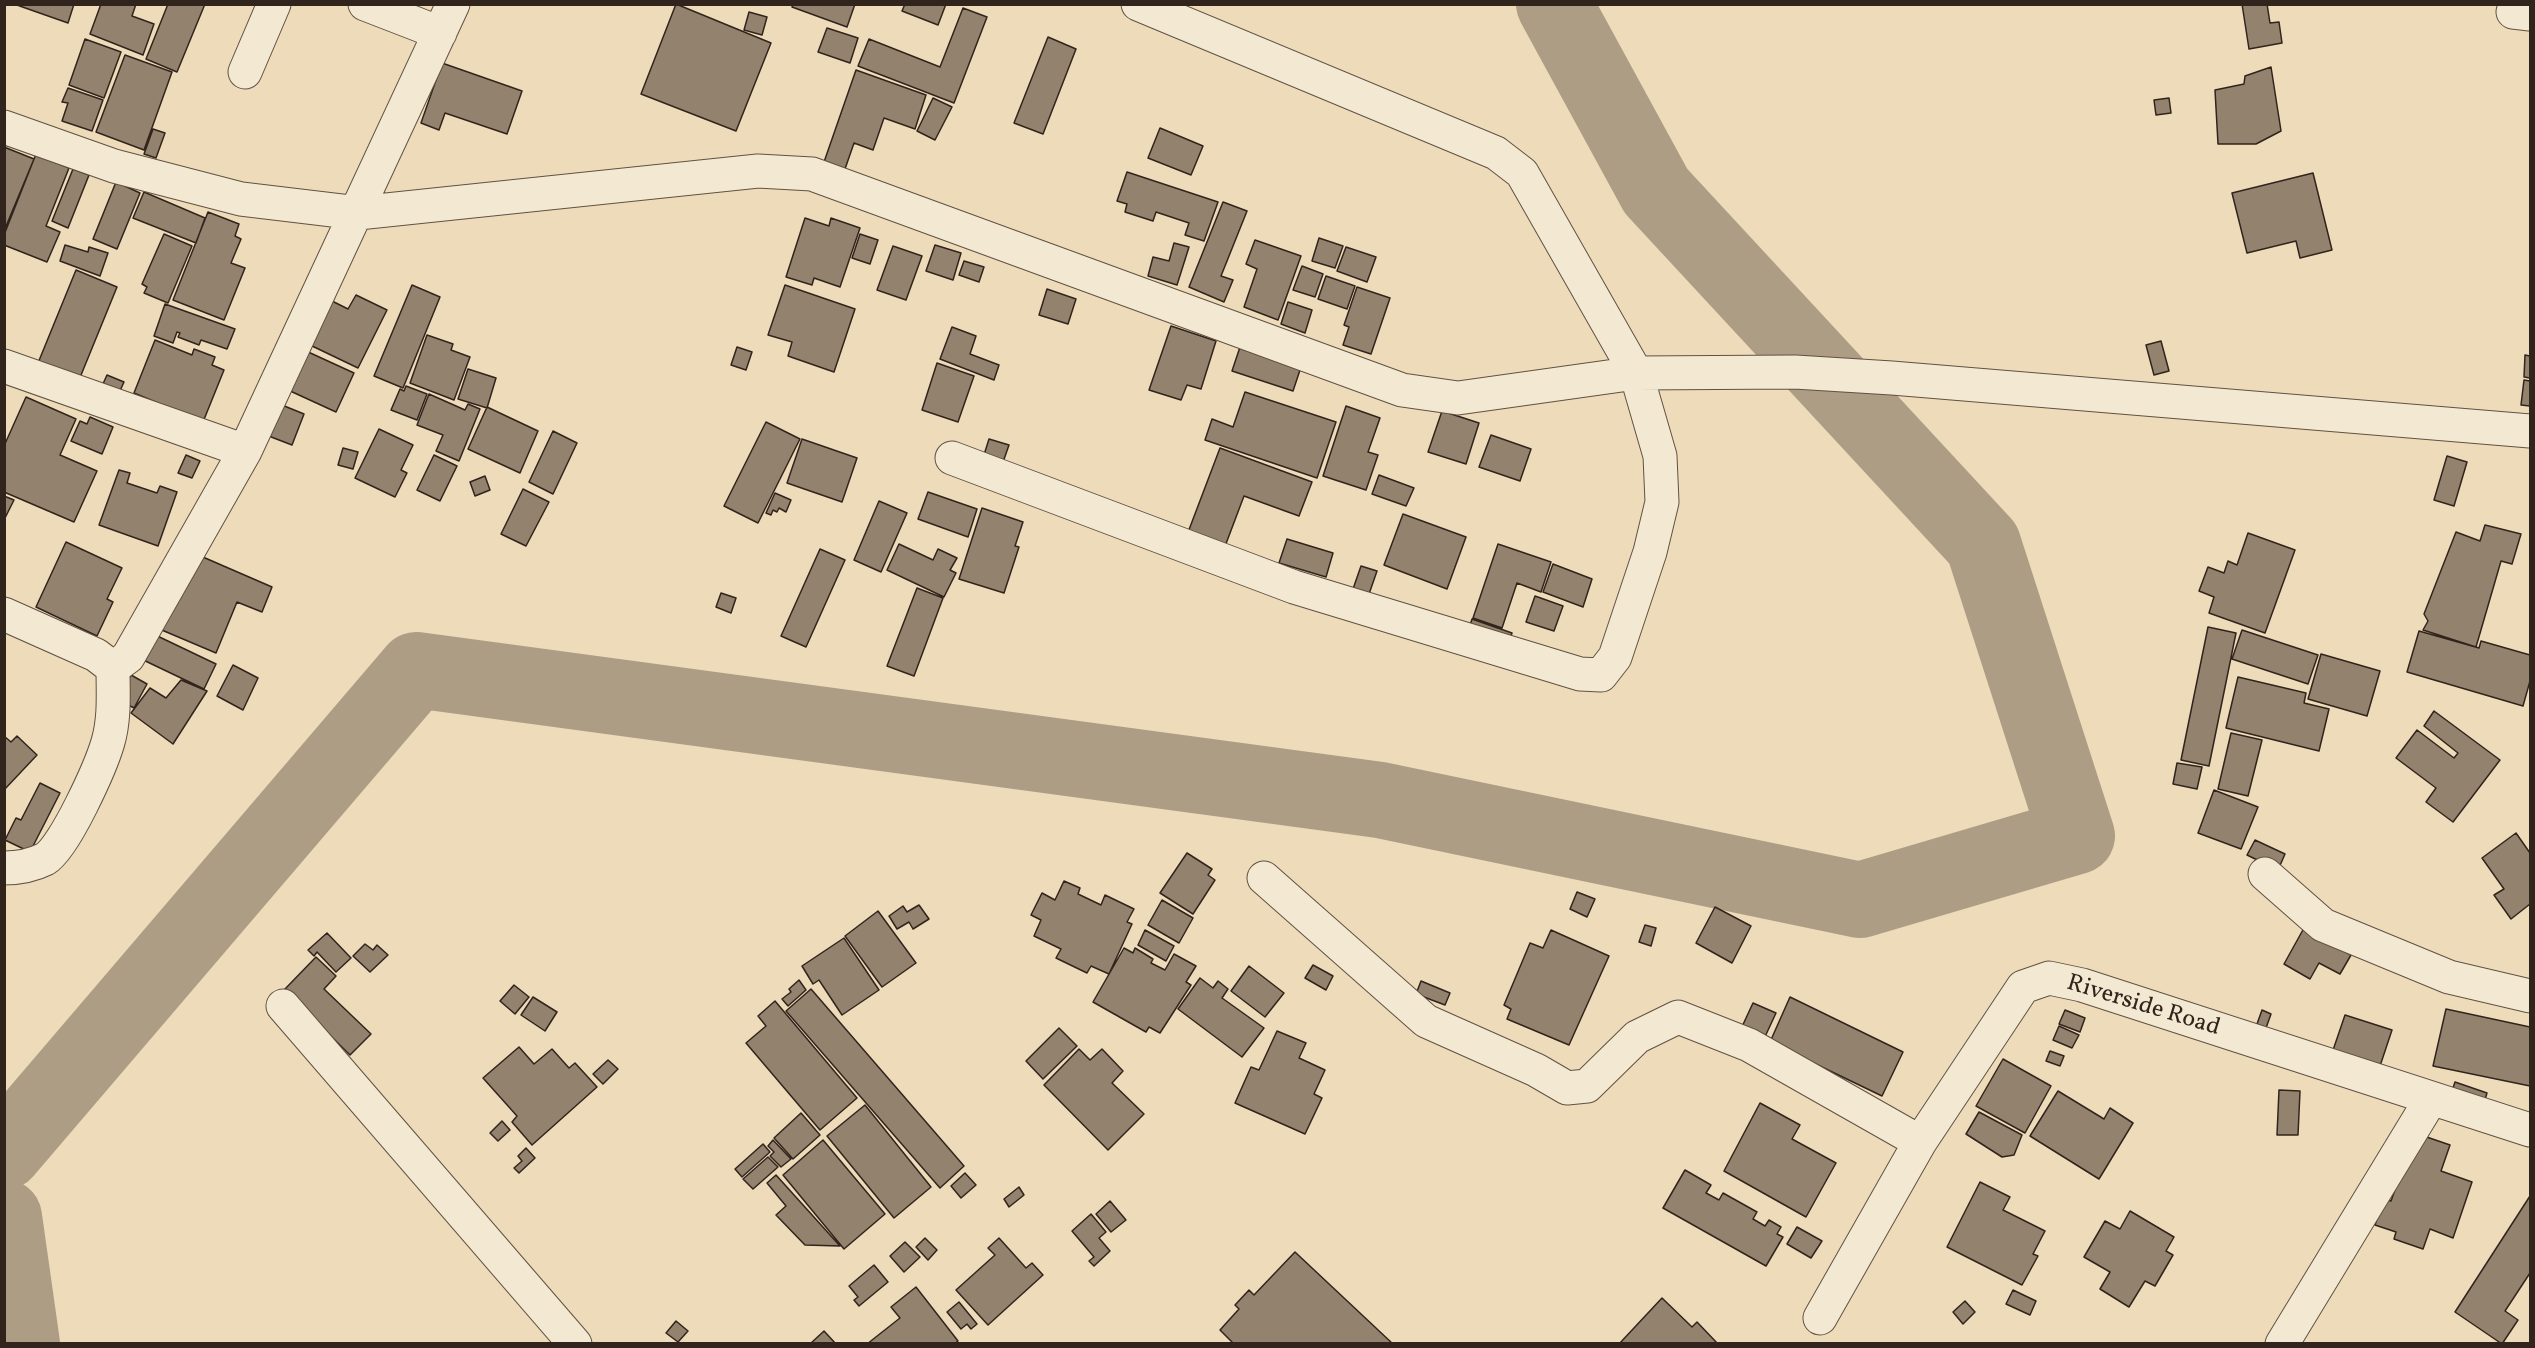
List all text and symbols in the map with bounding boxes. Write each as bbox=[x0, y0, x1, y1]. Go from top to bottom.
street label: Riverside Road bbox=[2063, 970, 2223, 1044]

